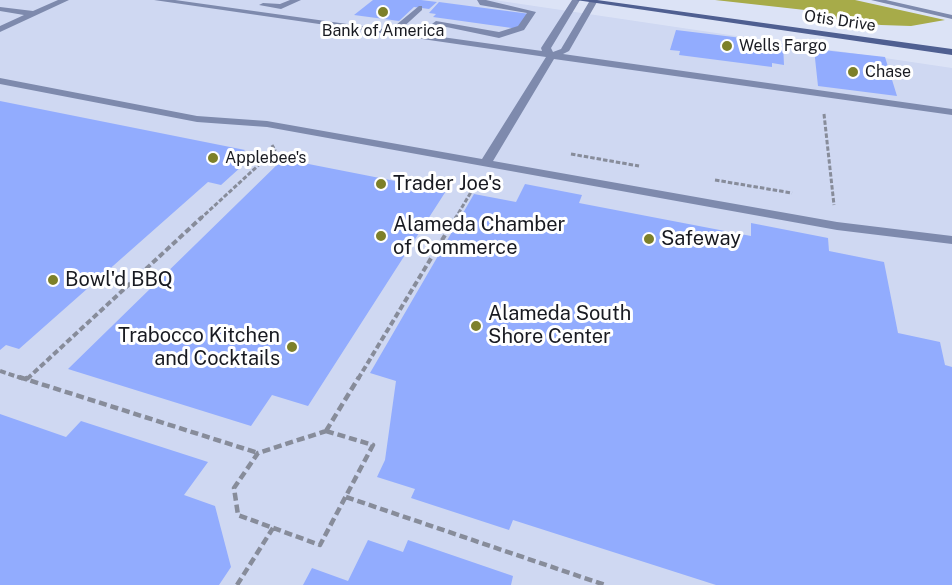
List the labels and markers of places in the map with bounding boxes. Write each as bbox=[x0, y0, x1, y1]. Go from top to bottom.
marker: Bank of America bbox=[376, 5, 390, 19]
place label: Bank of America bbox=[322, 21, 444, 41]
place label: Wells Fargo bbox=[739, 36, 827, 56]
marker: Wells Fargo bbox=[720, 39, 734, 53]
place label: Chase bbox=[865, 62, 911, 82]
marker: Chase bbox=[846, 65, 860, 79]
place label: Applebee's bbox=[225, 148, 306, 168]
marker: Applebee's bbox=[206, 151, 220, 165]
place label: Trader Joe's bbox=[393, 172, 501, 196]
marker: Trader Joe's bbox=[374, 177, 388, 191]
place label: Alameda Chamber of Commerce bbox=[393, 213, 565, 260]
place label: Safeway bbox=[661, 227, 741, 251]
marker: Alameda Chamber of Commerce bbox=[374, 229, 388, 243]
marker: Safeway bbox=[642, 232, 656, 246]
place label: Bowl'd BBQ bbox=[65, 268, 173, 292]
marker: Bowl'd BBQ bbox=[46, 273, 60, 287]
place label: Alameda South Shore Center bbox=[488, 302, 631, 349]
marker: Alameda South Shore Center bbox=[469, 319, 483, 333]
place label: Trabocco Kitchen and Cocktails bbox=[118, 324, 280, 371]
marker: Trabocco Kitchen and Cocktails bbox=[285, 340, 299, 354]

